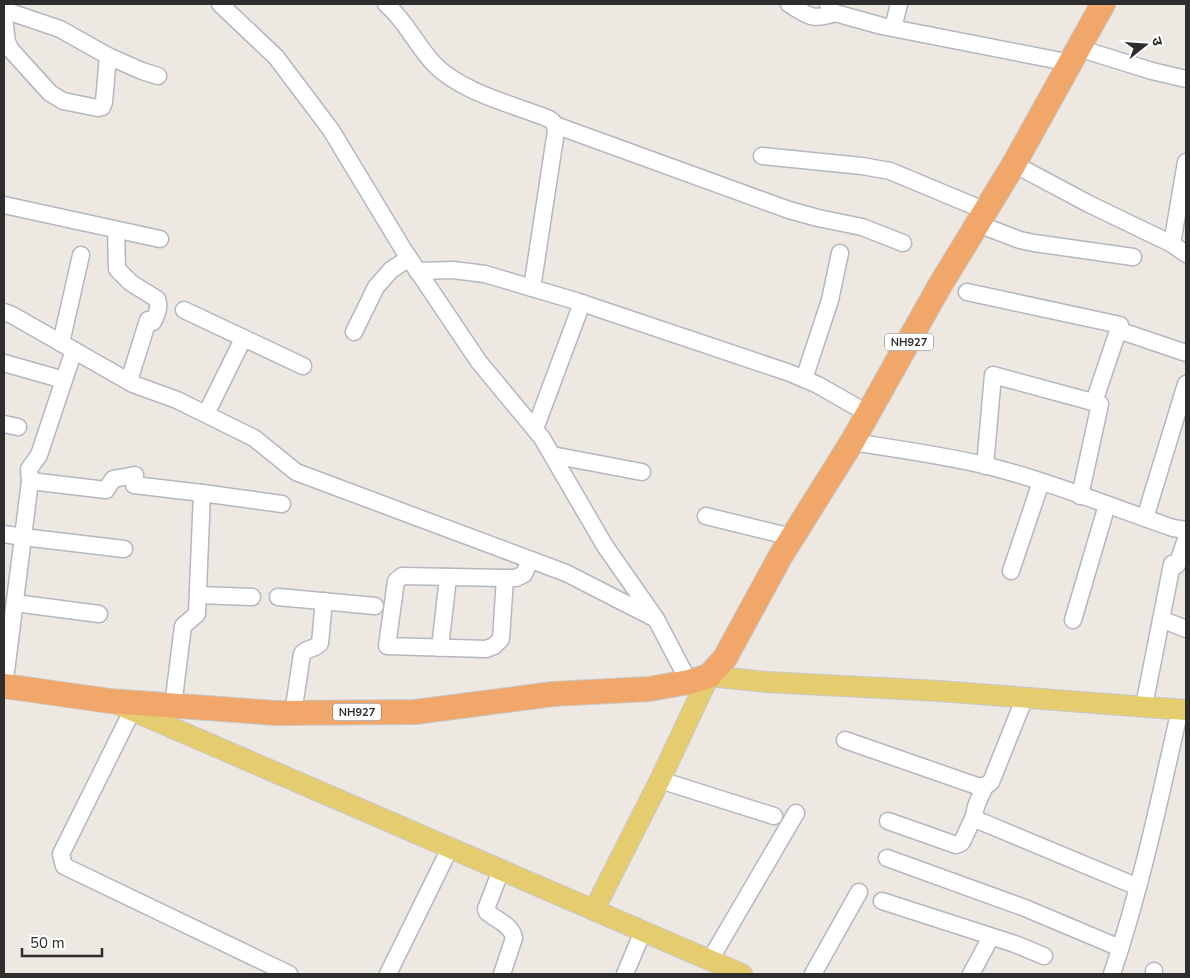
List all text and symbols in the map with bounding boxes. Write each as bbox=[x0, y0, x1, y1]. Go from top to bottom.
north arrow bbox=[1120, 20, 1170, 70]
text: उ bbox=[1147, 35, 1167, 49]
road number: NH927 bbox=[885, 334, 933, 351]
road number: NH927 bbox=[333, 704, 381, 720]
scale bar bbox=[22, 926, 102, 958]
text: 50 m bbox=[30, 933, 65, 953]

